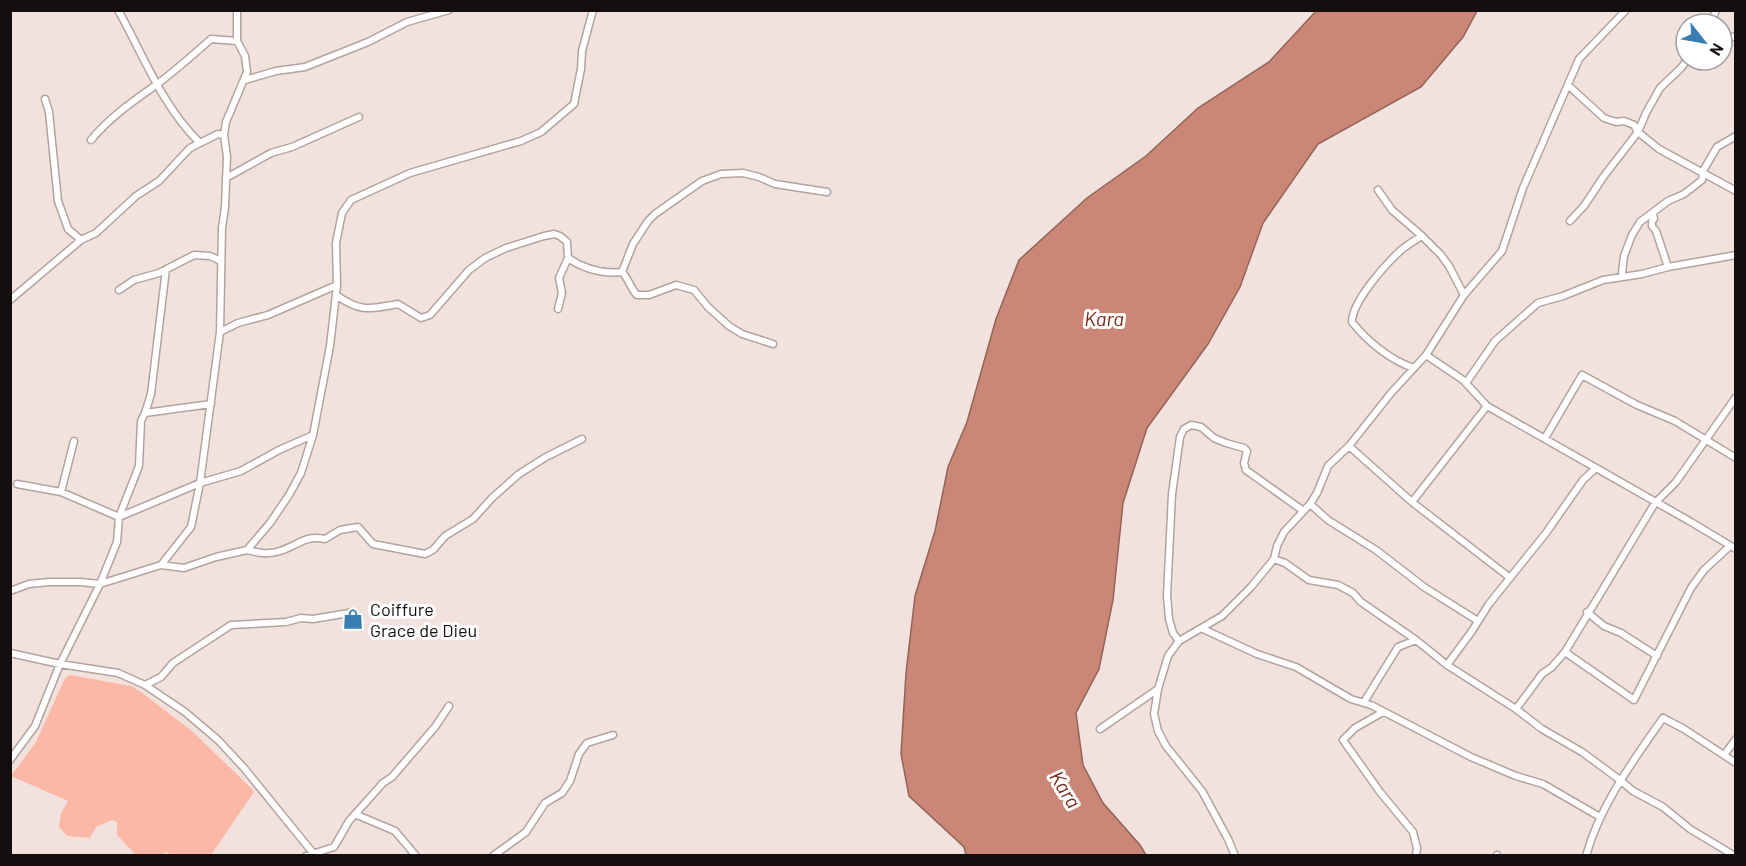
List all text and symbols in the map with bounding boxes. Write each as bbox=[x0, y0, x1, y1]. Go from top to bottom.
north arrow bbox=[1674, 12, 1734, 72]
text: N bbox=[1706, 41, 1728, 59]
water label: Kara bbox=[1084, 306, 1124, 330]
place label: Coiffure Grace de Dieu bbox=[370, 598, 477, 641]
shop icon: Coiffure Grace de Dieu bbox=[341, 607, 365, 631]
water label: Kara bbox=[1045, 766, 1087, 812]

